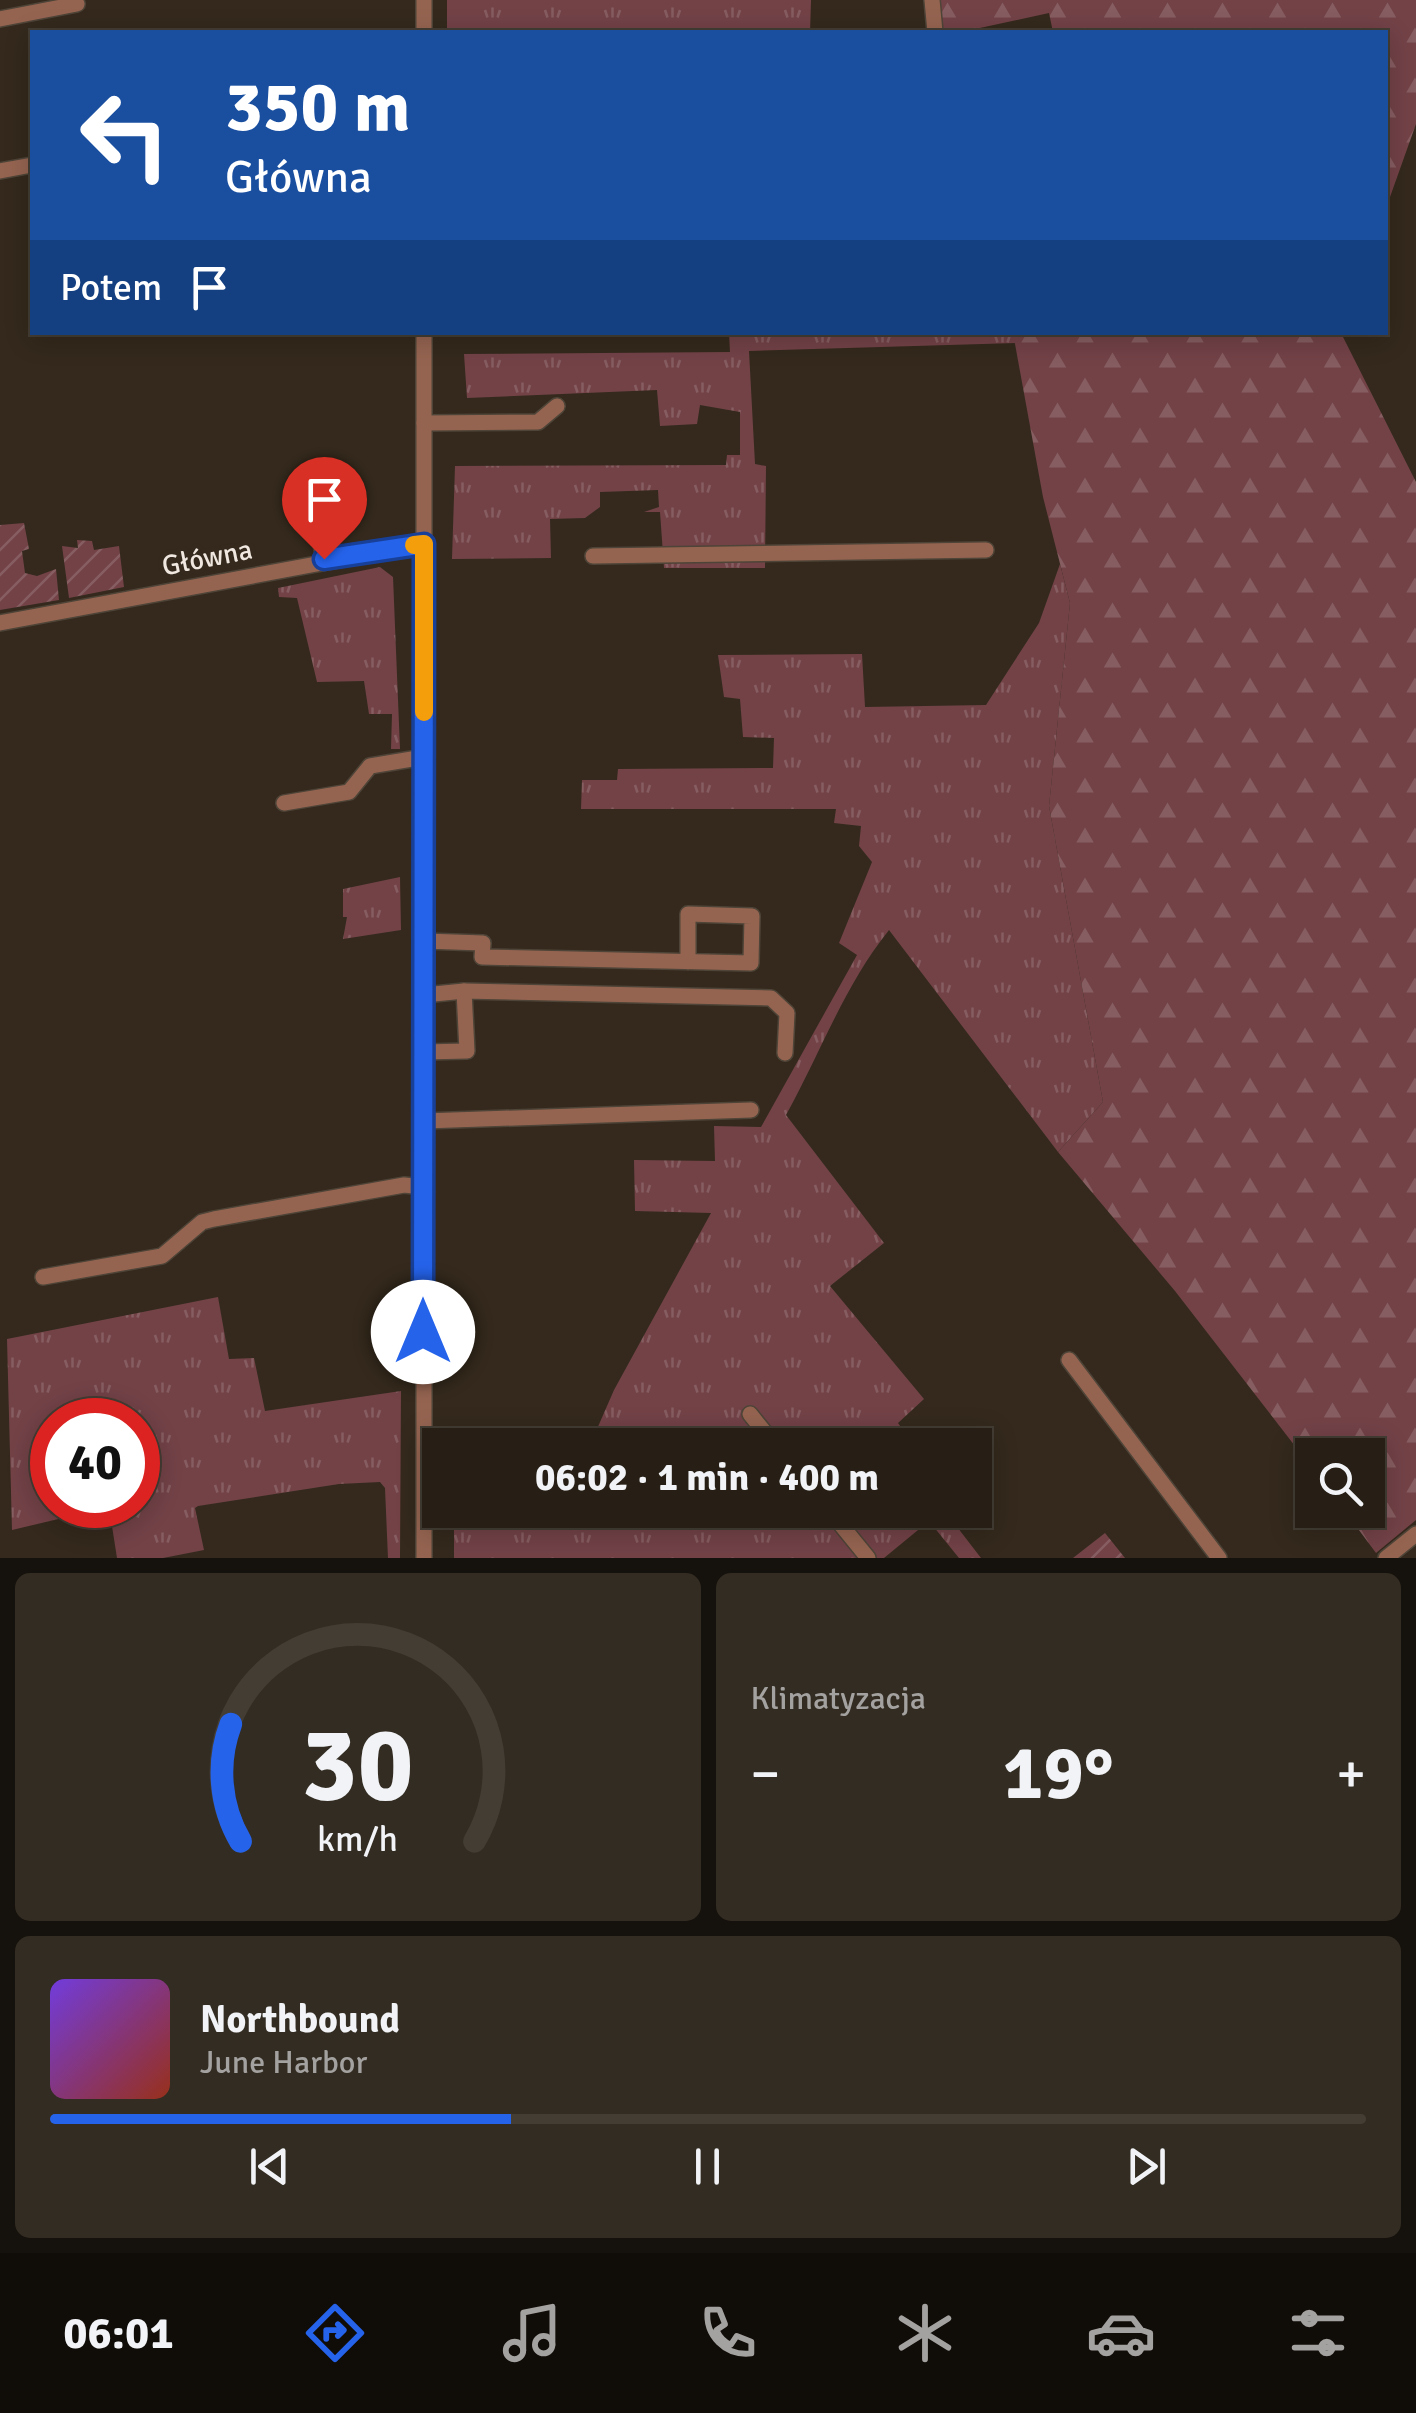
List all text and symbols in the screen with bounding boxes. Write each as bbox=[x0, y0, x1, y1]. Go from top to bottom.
text: 350 m bbox=[225, 64, 410, 150]
icon: left bbox=[60, 70, 190, 200]
text: Główna bbox=[225, 150, 372, 205]
icon: arrive bbox=[182, 260, 237, 315]
text: Potem bbox=[60, 264, 162, 311]
pin bbox=[282, 457, 367, 560]
icon: arrive bbox=[297, 472, 352, 527]
street label: Główna bbox=[159, 533, 255, 583]
position arrow bbox=[371, 1280, 475, 1384]
speed limit sign: 40 bbox=[30, 1398, 160, 1528]
map controls bbox=[1295, 1438, 1385, 1528]
button: search bbox=[1295, 1438, 1385, 1528]
text: 06:02 · 1 min · 400 m bbox=[535, 1454, 879, 1501]
text: Klimatyzacja bbox=[751, 1679, 926, 1718]
text: 30 bbox=[302, 1701, 414, 1829]
text: 19° bbox=[1003, 1727, 1114, 1820]
text: − bbox=[751, 1740, 780, 1808]
text: + bbox=[1336, 1740, 1366, 1808]
text: km/h bbox=[317, 1817, 398, 1861]
text: Northbound bbox=[200, 1996, 400, 2043]
text: June Harbor bbox=[200, 2043, 367, 2082]
icon: previous bbox=[242, 2139, 297, 2194]
icon: pause bbox=[680, 2139, 735, 2194]
icon: next bbox=[1119, 2139, 1174, 2194]
icon: directions bbox=[300, 2298, 370, 2368]
icon: music bbox=[497, 2298, 567, 2368]
icon: phone bbox=[693, 2298, 763, 2368]
icon: climate bbox=[890, 2298, 960, 2368]
icon: car bbox=[1086, 2298, 1156, 2368]
icon: filters bbox=[1283, 2298, 1353, 2368]
text: 06:01 bbox=[63, 2306, 174, 2361]

